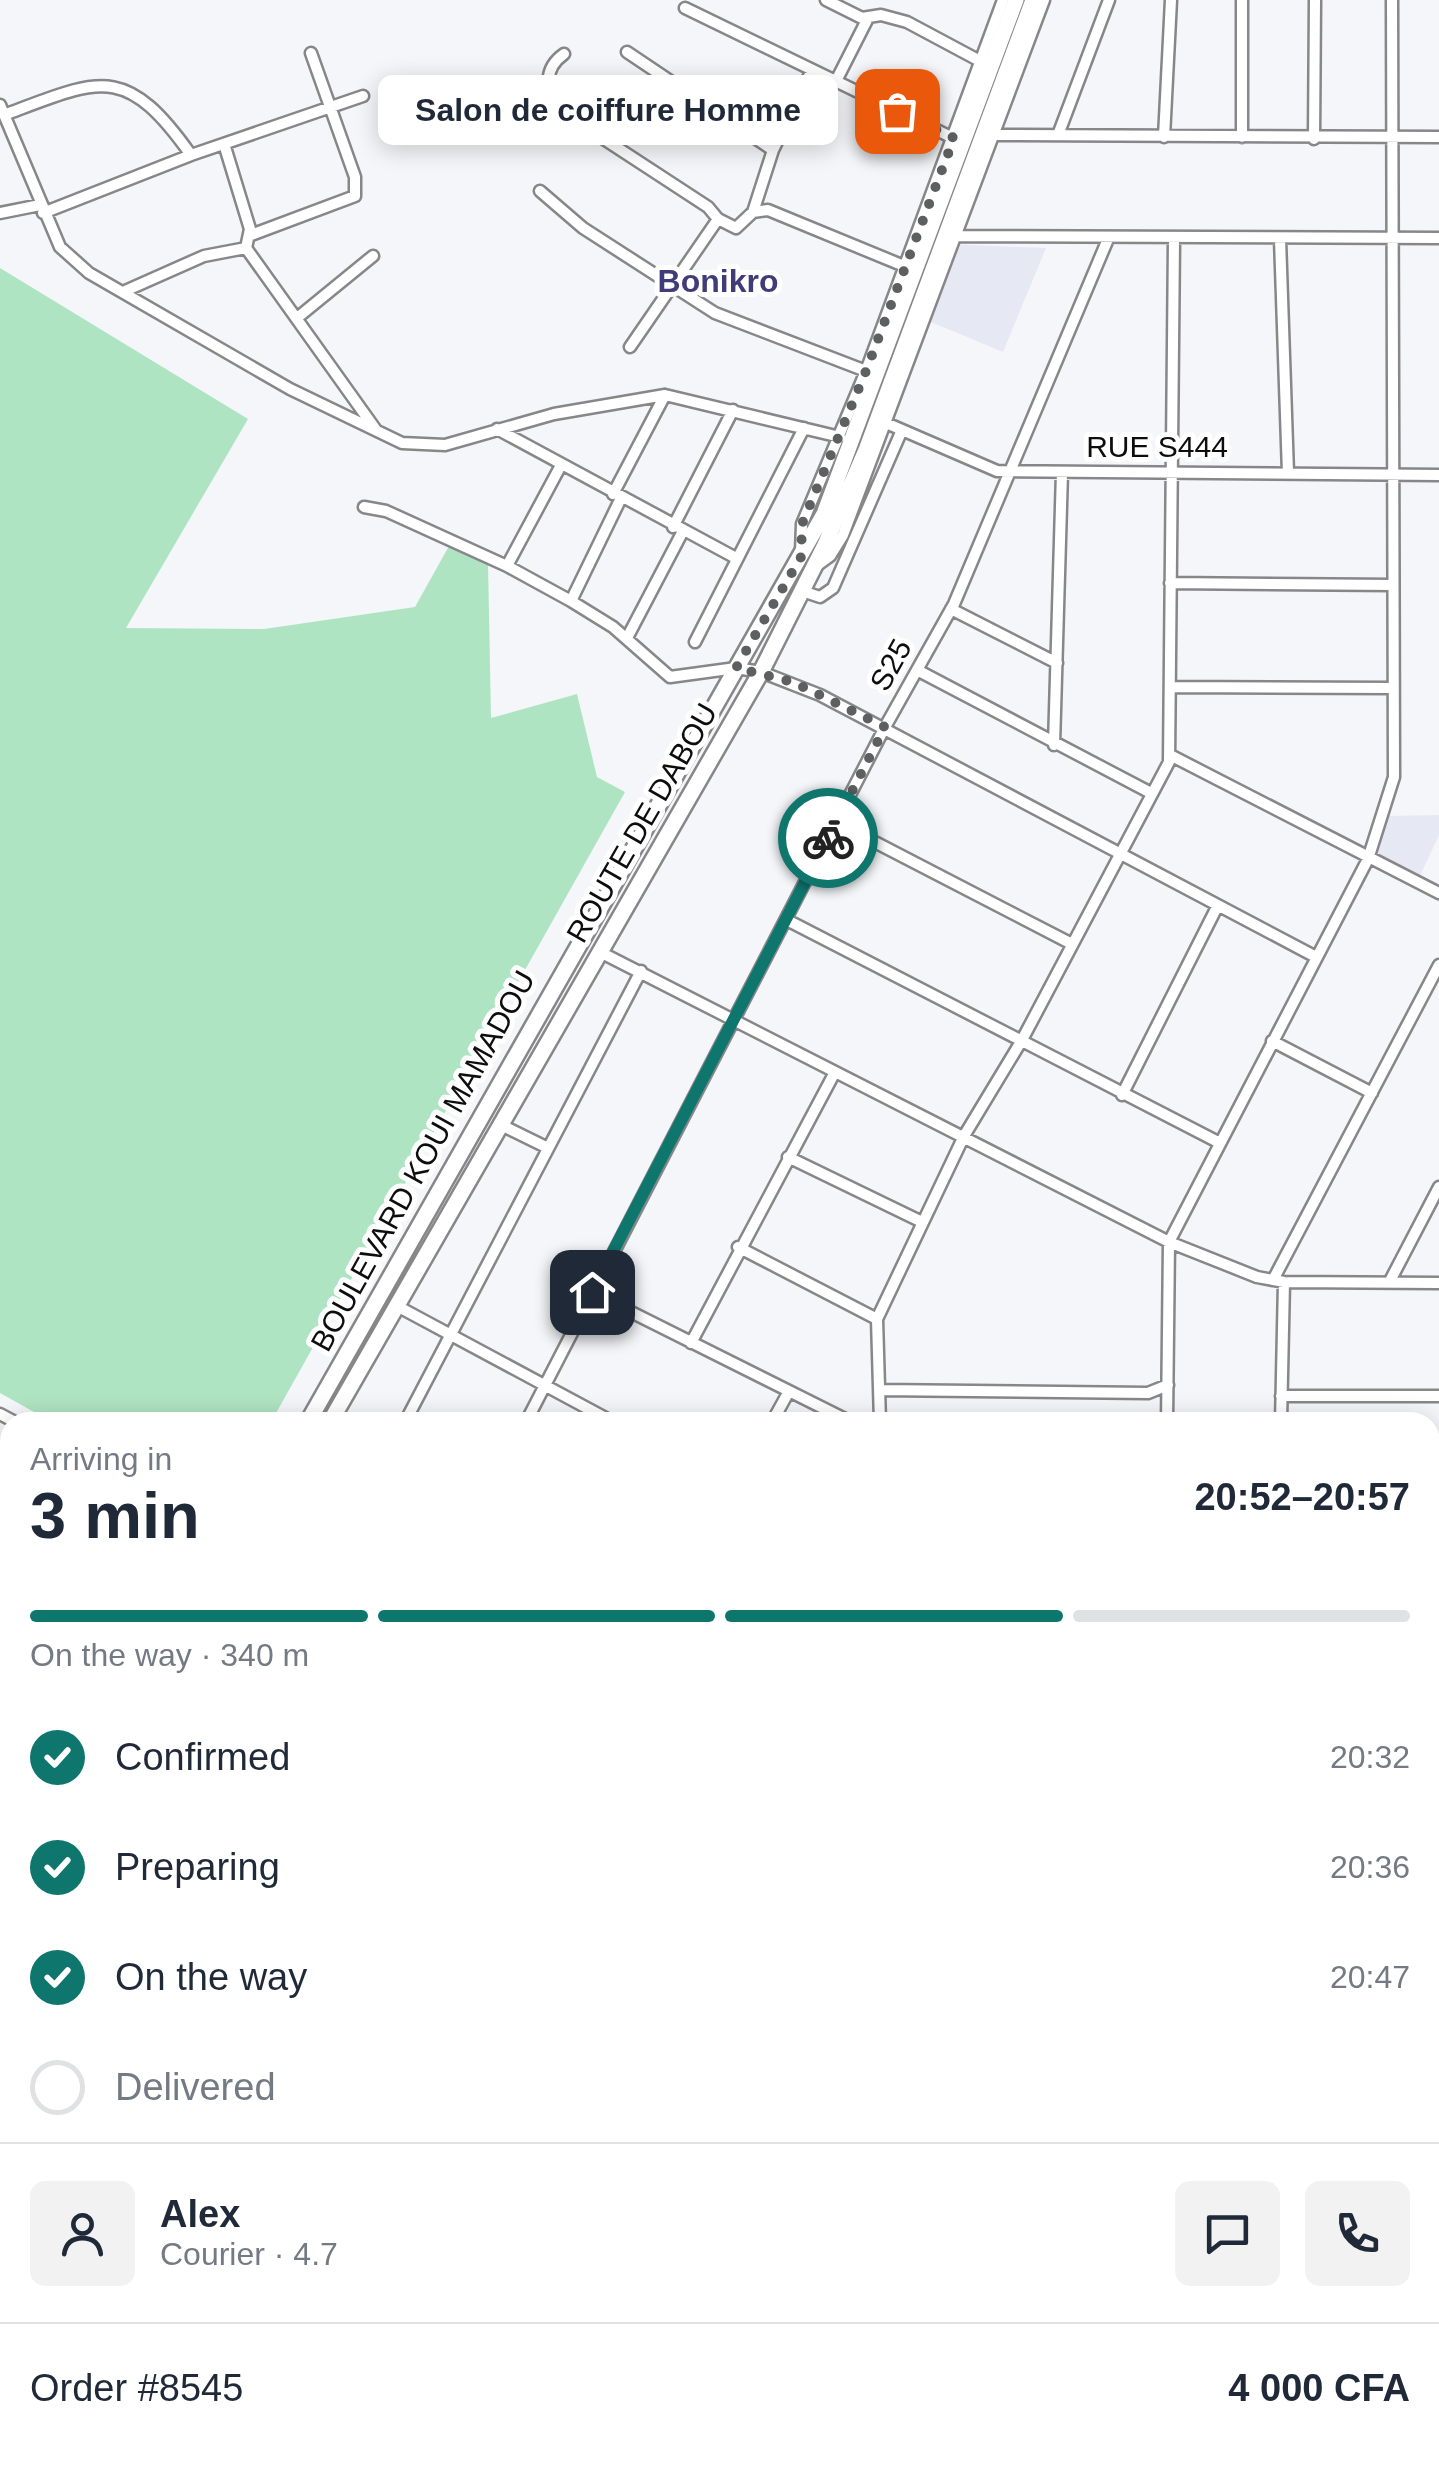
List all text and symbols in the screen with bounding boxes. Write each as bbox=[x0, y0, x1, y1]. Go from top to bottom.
pin bbox=[855, 69, 940, 154]
callout: Salon de coiffure Homme bbox=[377, 76, 837, 146]
icon: bag bbox=[870, 84, 925, 139]
text: Salon de coiffure Homme bbox=[415, 92, 801, 128]
district label: Bonikro bbox=[658, 263, 778, 299]
street label: RUE S444 bbox=[1086, 430, 1228, 463]
street label: S25 bbox=[863, 633, 918, 696]
street label: ROUTE DE DABOU bbox=[560, 698, 723, 948]
courier bbox=[778, 788, 878, 888]
icon: bike bbox=[801, 811, 856, 866]
street label: BOULEVARD KOUI MAMADOU bbox=[304, 965, 541, 1357]
pin bbox=[550, 1250, 635, 1335]
icon: home bbox=[565, 1265, 620, 1320]
text: Arriving in bbox=[30, 1441, 172, 1477]
text: 20:52–20:57 bbox=[1194, 1476, 1410, 1518]
text: 3 min bbox=[30, 1479, 200, 1552]
text: On the way · 340 m bbox=[30, 1637, 309, 1673]
icon: check bbox=[30, 1730, 85, 1785]
text: Confirmed bbox=[115, 1736, 290, 1778]
text: 20:32 bbox=[1330, 1739, 1410, 1775]
icon: check bbox=[30, 1840, 85, 1895]
text: Preparing bbox=[115, 1846, 280, 1888]
text: 20:36 bbox=[1330, 1849, 1410, 1885]
icon: check bbox=[30, 1950, 85, 2005]
text: On the way bbox=[115, 1956, 307, 1998]
text: 20:47 bbox=[1330, 1959, 1410, 1995]
text: Delivered bbox=[115, 2066, 276, 2108]
button: person bbox=[30, 2181, 135, 2286]
button: chat bbox=[1175, 2181, 1280, 2286]
button: phone bbox=[1305, 2181, 1410, 2286]
text: Alex bbox=[160, 2193, 240, 2235]
text: Courier · 4.7 bbox=[160, 2236, 338, 2272]
text: Order #8545 bbox=[30, 2367, 243, 2409]
text: 4 000 CFA bbox=[1228, 2367, 1410, 2409]

